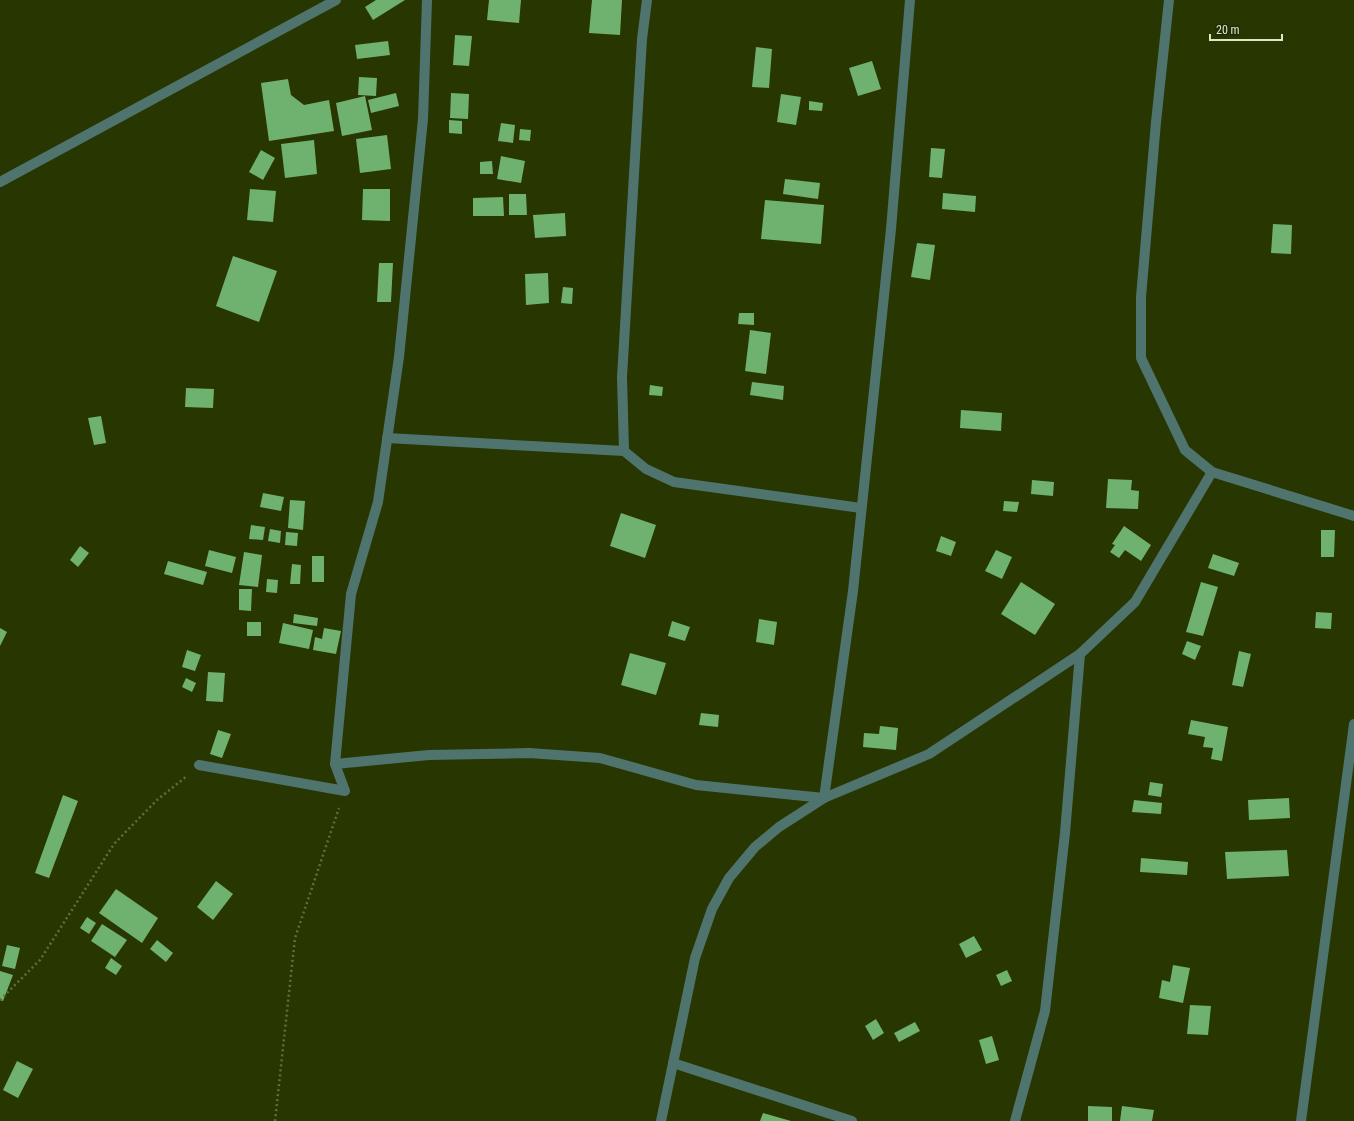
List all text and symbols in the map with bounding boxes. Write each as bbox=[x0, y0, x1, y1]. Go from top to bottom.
scale bar bbox=[1210, 16, 1282, 42]
text: 20 m bbox=[1216, 23, 1240, 37]

